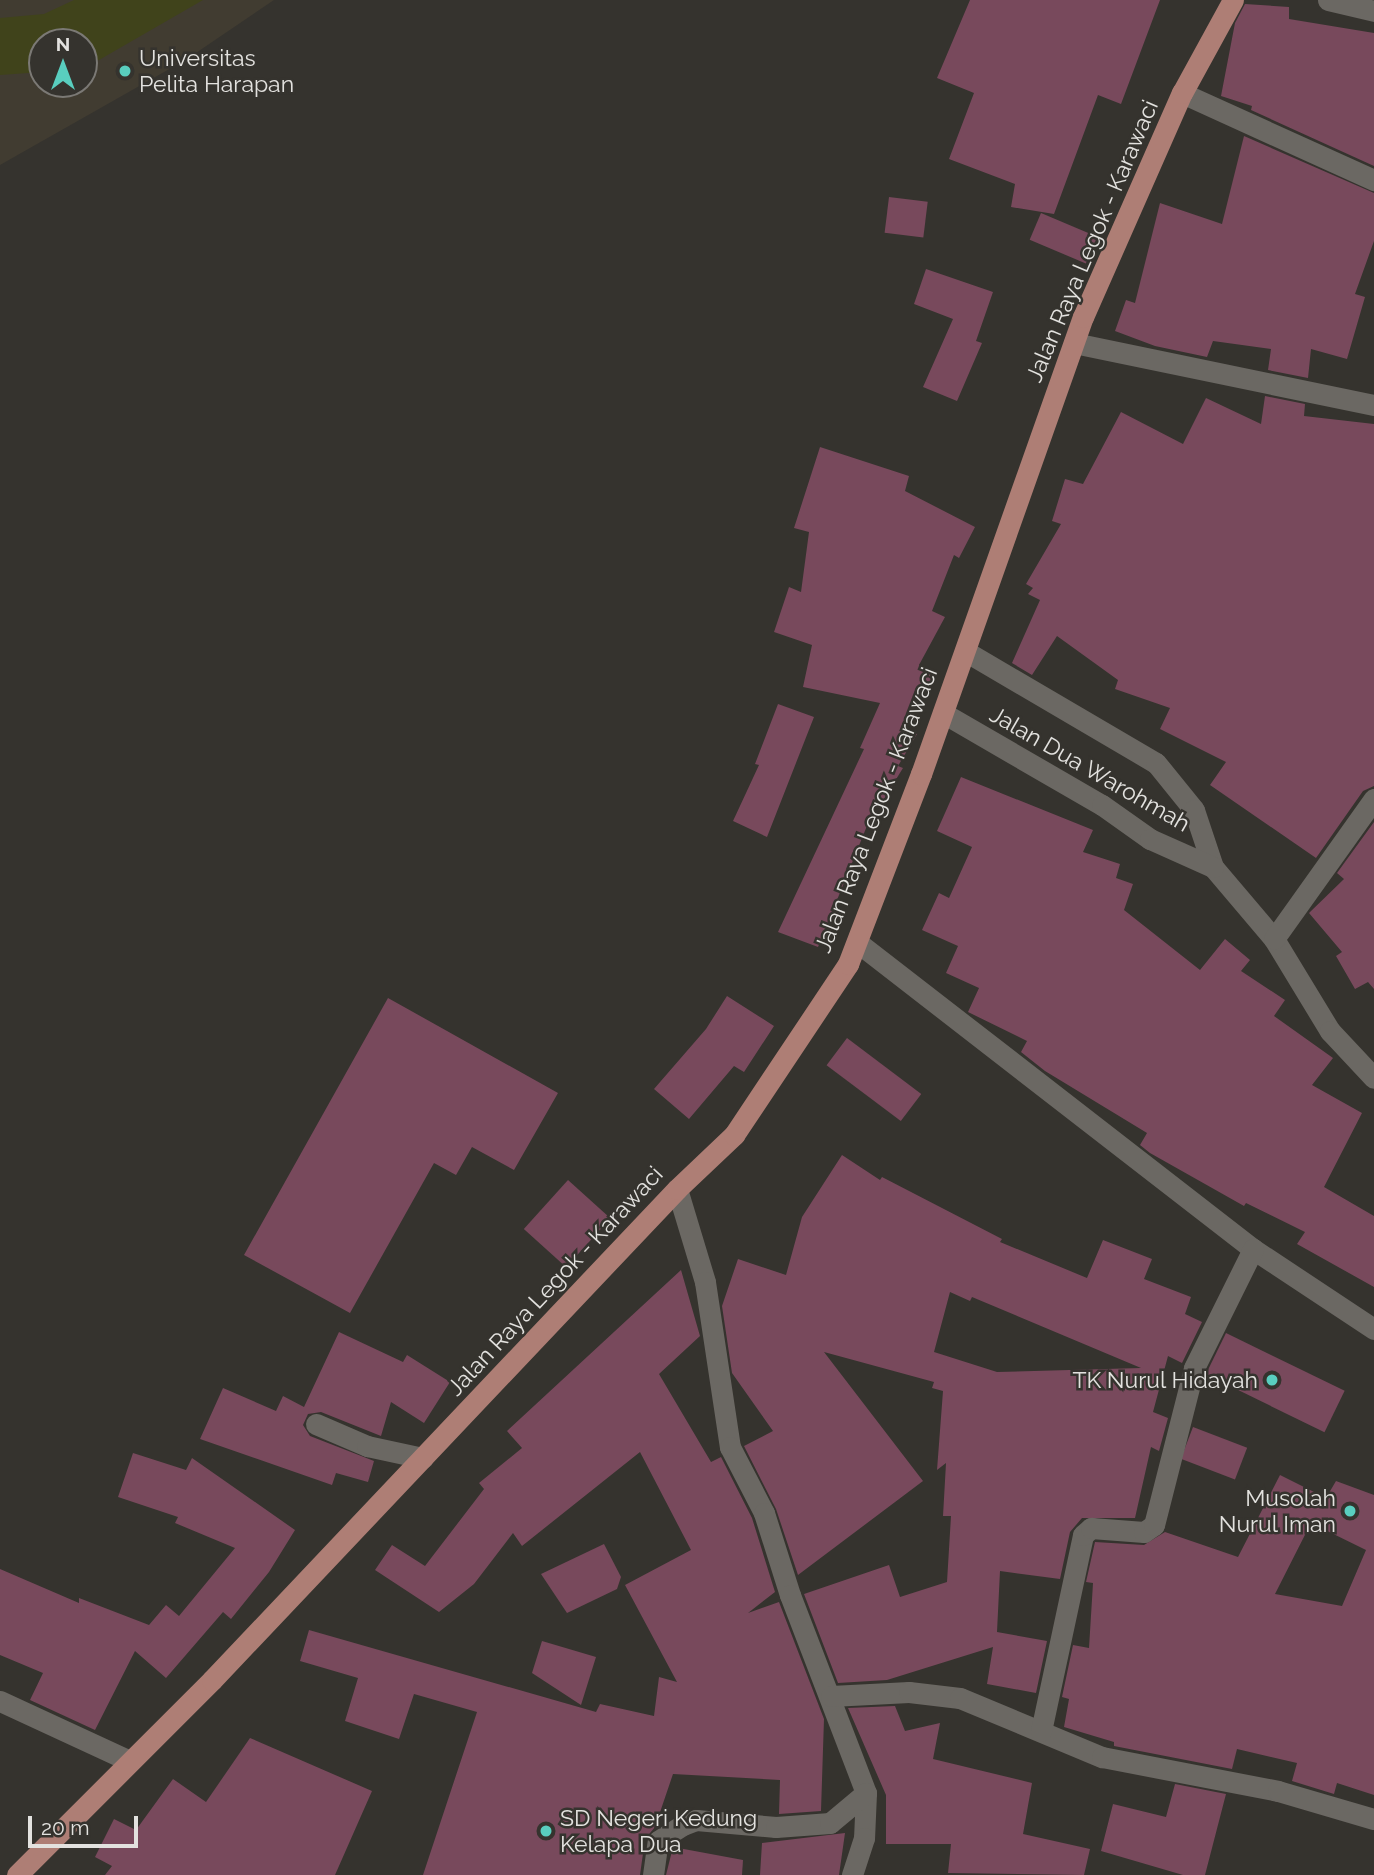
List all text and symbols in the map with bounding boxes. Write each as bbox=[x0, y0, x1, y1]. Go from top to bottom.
north arrow bbox=[28, 28, 98, 98]
text: N bbox=[56, 33, 70, 55]
place label: Universitas Pelita Harapan bbox=[139, 44, 294, 98]
marker: Universitas Pelita Harapan bbox=[117, 63, 133, 79]
street label: Jalan Raya Legok - Karawaci bbox=[1020, 96, 1164, 386]
street label: Jalan Raya Legok - Karawaci bbox=[809, 663, 943, 957]
street label: Jalan Dua Warohmah bbox=[985, 700, 1195, 838]
street label: Jalan Raya Legok - Karawaci bbox=[441, 1161, 669, 1401]
place label: TK Nurul Hidayah bbox=[1071, 1366, 1258, 1394]
marker: TK Nurul Hidayah bbox=[1264, 1372, 1280, 1388]
place label: Musolah Nurul Iman bbox=[1218, 1484, 1336, 1538]
marker: Musolah Nurul Iman bbox=[1342, 1503, 1358, 1519]
scale bar bbox=[32, 1801, 142, 1845]
place label: SD Negeri Kedung Kelapa Dua bbox=[560, 1804, 757, 1858]
text: 20 m bbox=[41, 1815, 89, 1840]
marker: SD Negeri Kedung Kelapa Dua bbox=[538, 1823, 554, 1839]

